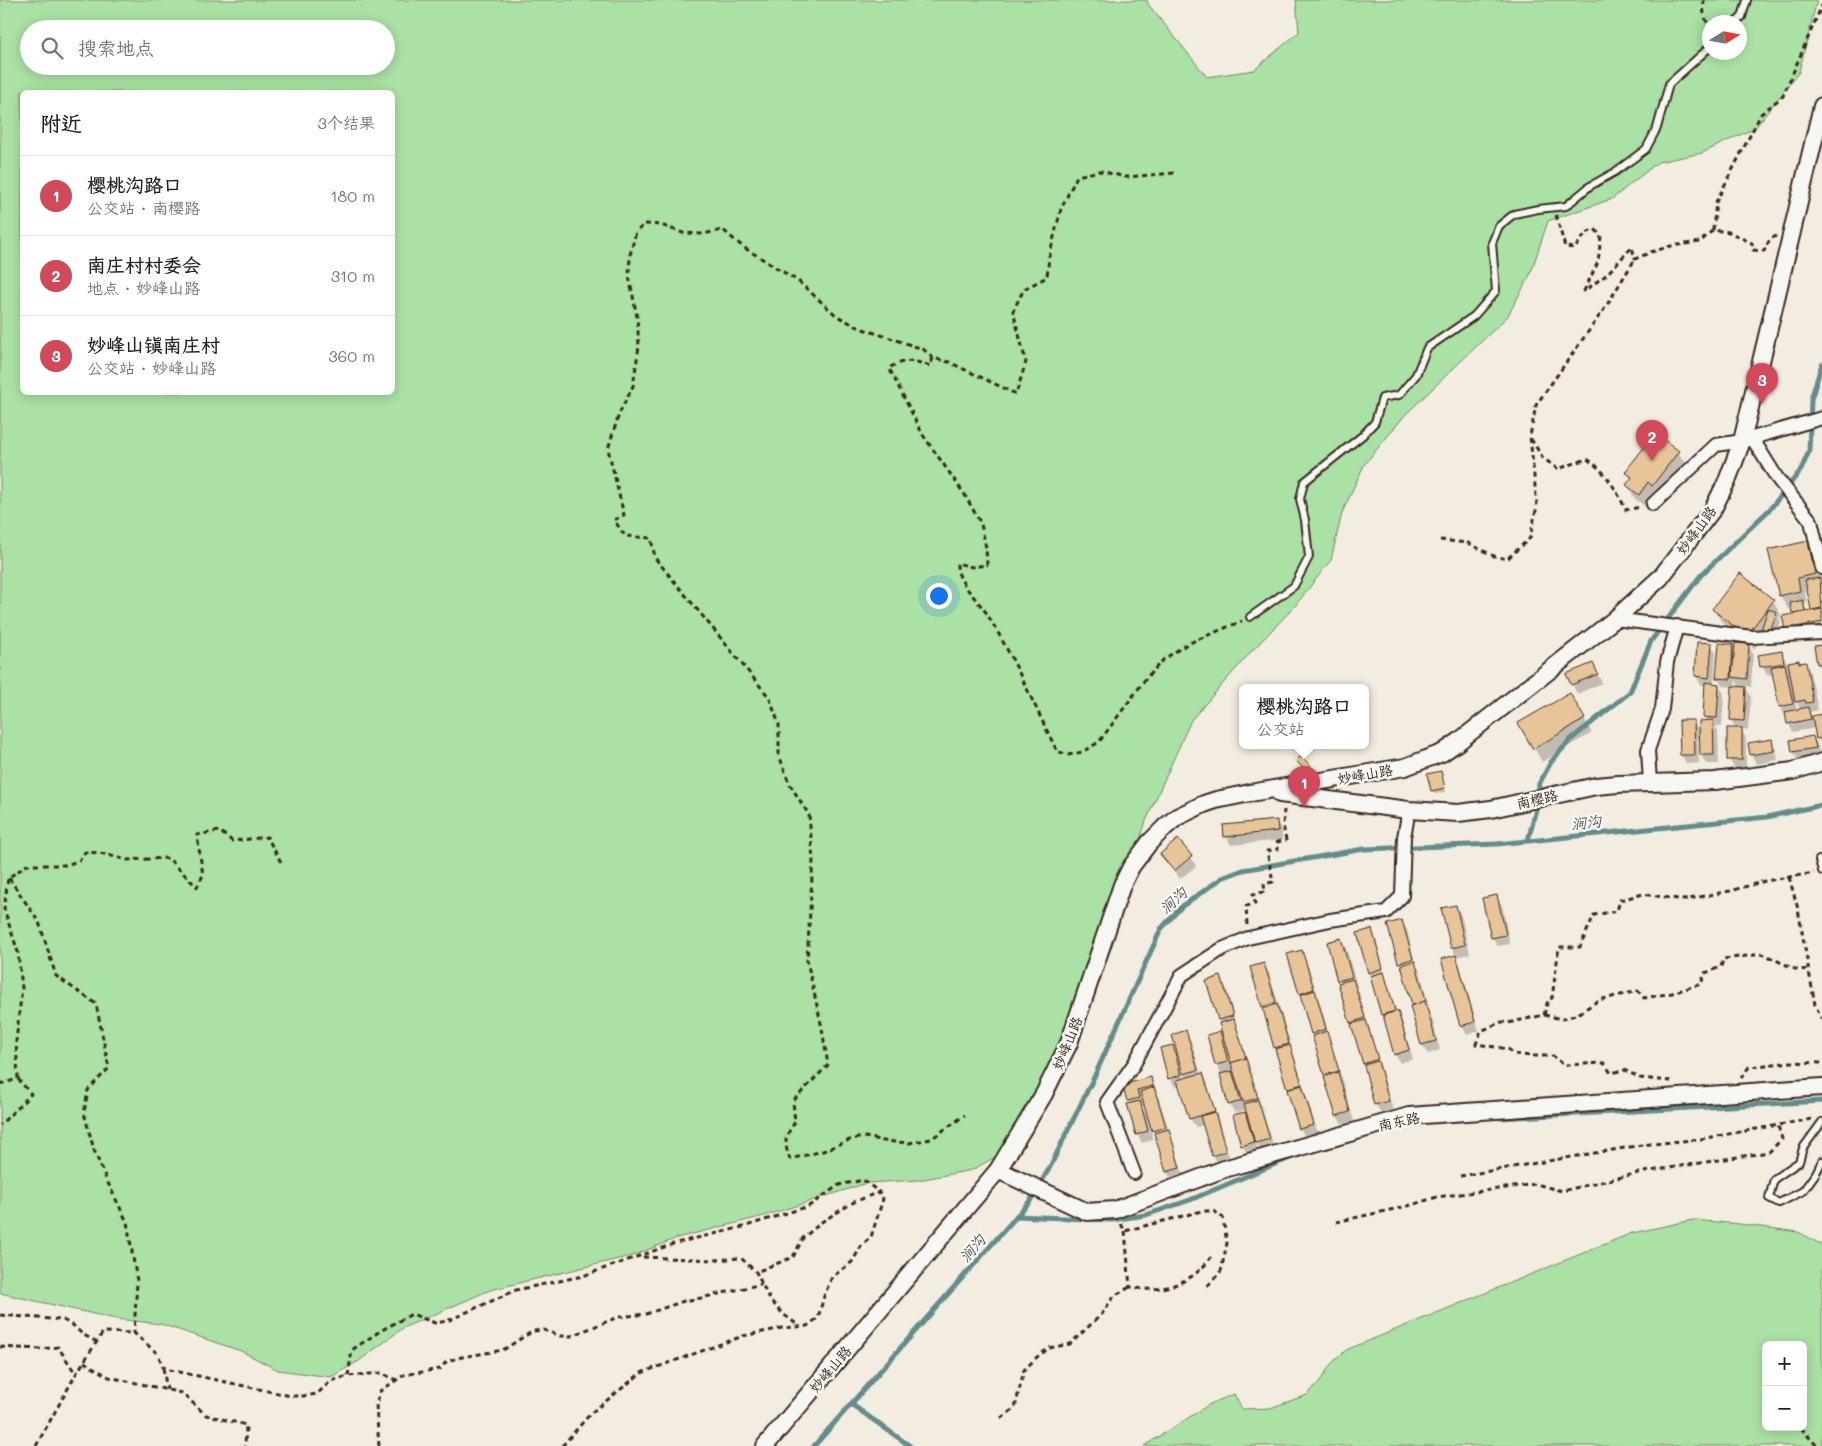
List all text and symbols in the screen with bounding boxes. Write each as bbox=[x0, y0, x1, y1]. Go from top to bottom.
north arrow bbox=[1702, 15, 1747, 60]
search box bbox=[20, 20, 395, 75]
icon: search bbox=[38, 34, 66, 62]
text: 搜索地点 bbox=[78, 35, 154, 60]
text: 附近 bbox=[40, 109, 82, 136]
text: 3个结果 bbox=[318, 112, 375, 133]
text: 樱桃沟路口 bbox=[87, 172, 182, 197]
text: 1 bbox=[52, 185, 60, 206]
text: 180 m bbox=[330, 185, 375, 206]
text: 公交站 · 南樱路 bbox=[87, 197, 200, 218]
text: 南庄村村委会 bbox=[87, 252, 201, 277]
text: 2 bbox=[52, 265, 60, 286]
text: 310 m bbox=[331, 265, 375, 286]
text: 地点 · 妙峰山路 bbox=[87, 277, 200, 298]
text: 妙峰山镇南庄村 bbox=[87, 332, 220, 357]
text: 3 bbox=[51, 345, 61, 366]
text: 360 m bbox=[328, 345, 375, 366]
text: 公交站 · 妙峰山路 bbox=[87, 357, 216, 378]
pin: 3 bbox=[1746, 363, 1778, 404]
pin: 2 bbox=[1636, 420, 1668, 461]
street label: 妙峰山路 bbox=[1672, 502, 1720, 558]
your location bbox=[926, 583, 952, 609]
popup bbox=[1239, 684, 1369, 749]
text: 樱桃沟路口 bbox=[1256, 693, 1352, 718]
text: 公交站 bbox=[1256, 718, 1305, 739]
street label: 妙峰山路 bbox=[1336, 760, 1394, 788]
pin: 1 bbox=[1288, 766, 1320, 807]
street label: 南樱路 bbox=[1514, 785, 1560, 813]
water label: 涧沟 bbox=[1570, 810, 1604, 834]
water label: 涧沟 bbox=[1155, 881, 1192, 917]
street label: 妙峰山路 bbox=[1048, 1013, 1086, 1073]
street label: 南东路 bbox=[1376, 1107, 1422, 1135]
water label: 涧沟 bbox=[955, 1229, 991, 1266]
street label: 妙峰山路 bbox=[805, 1341, 855, 1397]
map controls bbox=[1762, 1341, 1807, 1431]
button: + bbox=[1762, 1341, 1807, 1386]
button: − bbox=[1762, 1386, 1807, 1431]

